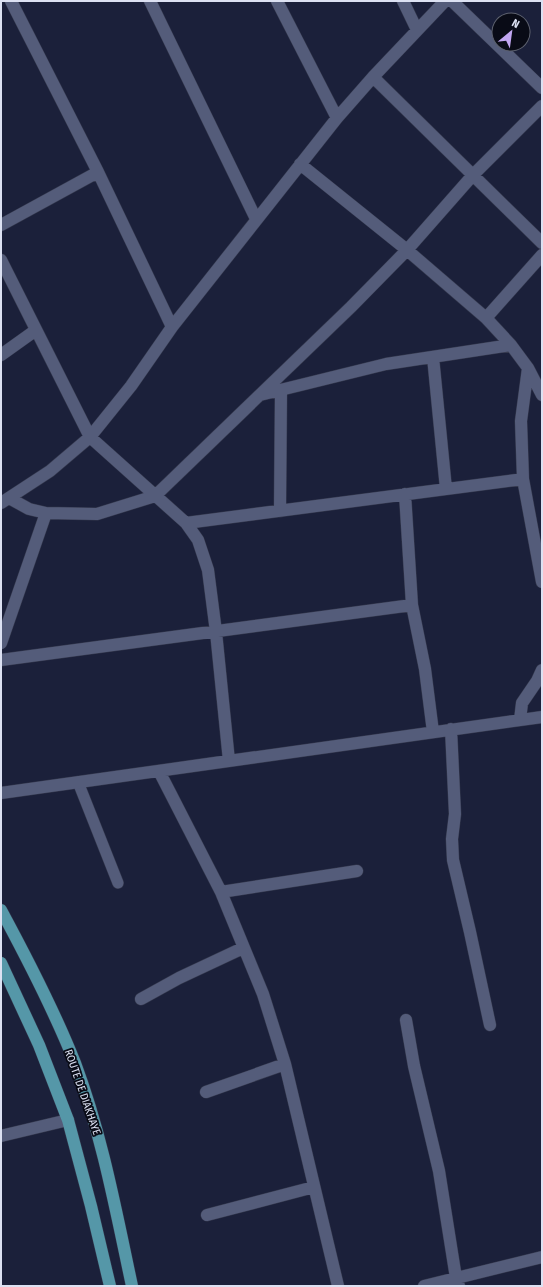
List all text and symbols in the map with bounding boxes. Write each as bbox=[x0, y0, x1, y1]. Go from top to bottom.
north arrow bbox=[491, 12, 531, 52]
text: N bbox=[510, 16, 522, 31]
street label: ROUTE DE DIAKHAYE bbox=[62, 1048, 103, 1137]

